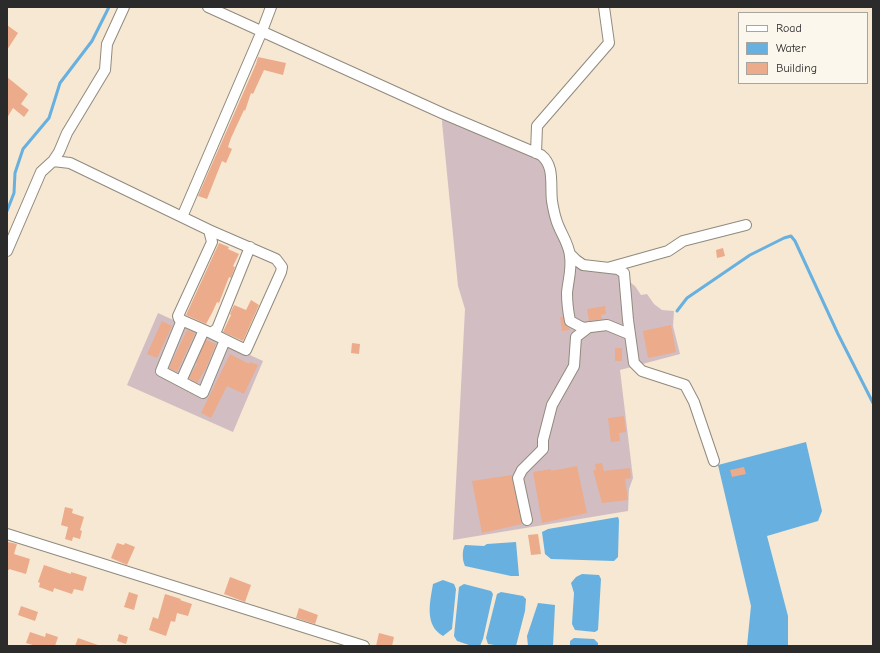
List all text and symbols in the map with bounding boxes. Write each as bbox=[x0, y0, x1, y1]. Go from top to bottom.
legend bbox=[738, 12, 868, 84]
text: Road bbox=[776, 21, 802, 35]
text: Water bbox=[776, 41, 806, 55]
text: Building bbox=[776, 61, 817, 75]

